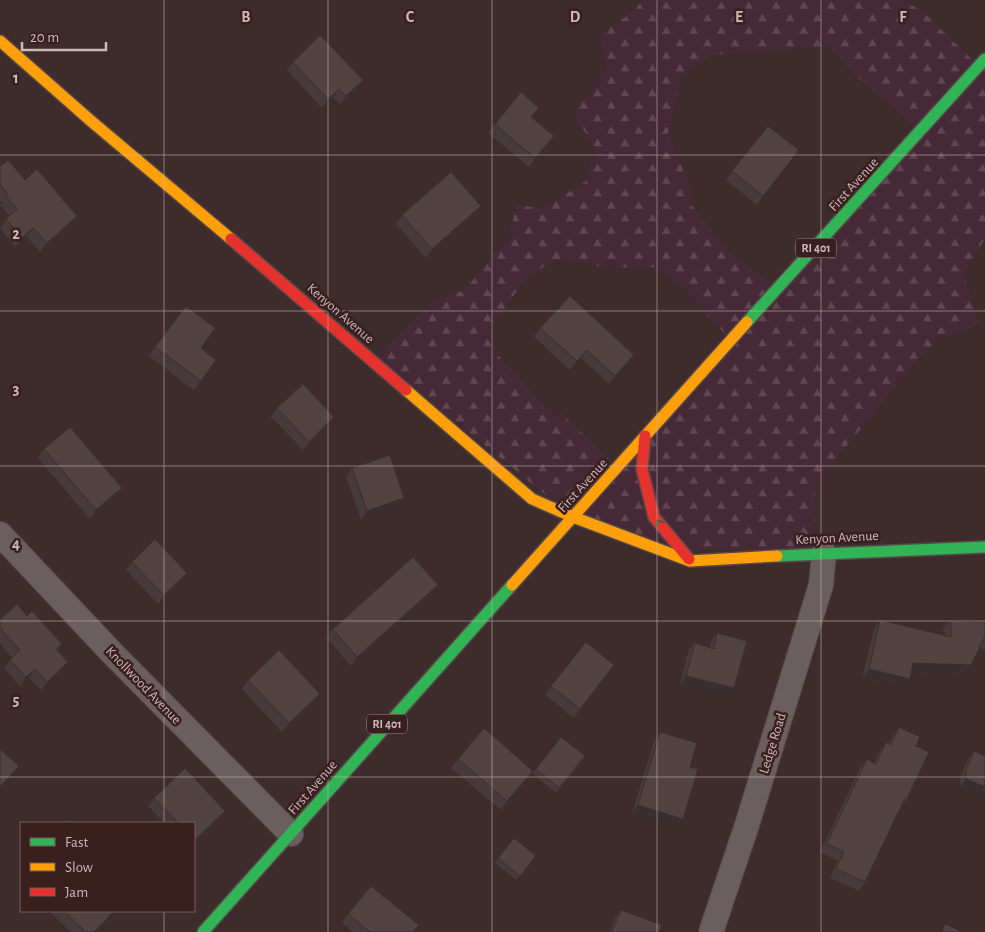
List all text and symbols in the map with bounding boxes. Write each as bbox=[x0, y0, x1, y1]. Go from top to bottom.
text: B bbox=[241, 9, 251, 25]
text: C bbox=[406, 9, 415, 25]
text: D bbox=[570, 9, 581, 25]
text: E bbox=[735, 9, 743, 25]
text: F bbox=[899, 9, 907, 25]
scale bar bbox=[22, 20, 106, 52]
text: 20 m bbox=[30, 30, 59, 45]
text: 1 bbox=[13, 70, 19, 86]
street label: First Avenue bbox=[826, 155, 881, 214]
text: 2 bbox=[12, 226, 20, 242]
road number: RI 401 bbox=[796, 238, 836, 258]
street label: Kenyon Avenue bbox=[304, 281, 376, 346]
text: 3 bbox=[13, 381, 20, 397]
street label: First Avenue bbox=[555, 456, 610, 515]
one-way arrow bbox=[656, 520, 664, 529]
street label: Kenyon Avenue bbox=[795, 529, 879, 547]
text: 4 bbox=[12, 536, 20, 552]
street label: Knollwood Avenue bbox=[103, 644, 184, 727]
text: 5 bbox=[13, 692, 20, 708]
street label: Ledge Road bbox=[757, 711, 789, 775]
road number: RI 401 bbox=[367, 714, 407, 734]
street label: First Avenue bbox=[286, 758, 340, 817]
legend bbox=[20, 822, 195, 912]
text: Fast bbox=[65, 835, 89, 850]
text: Slow bbox=[65, 860, 93, 875]
text: Jam bbox=[65, 885, 88, 900]

